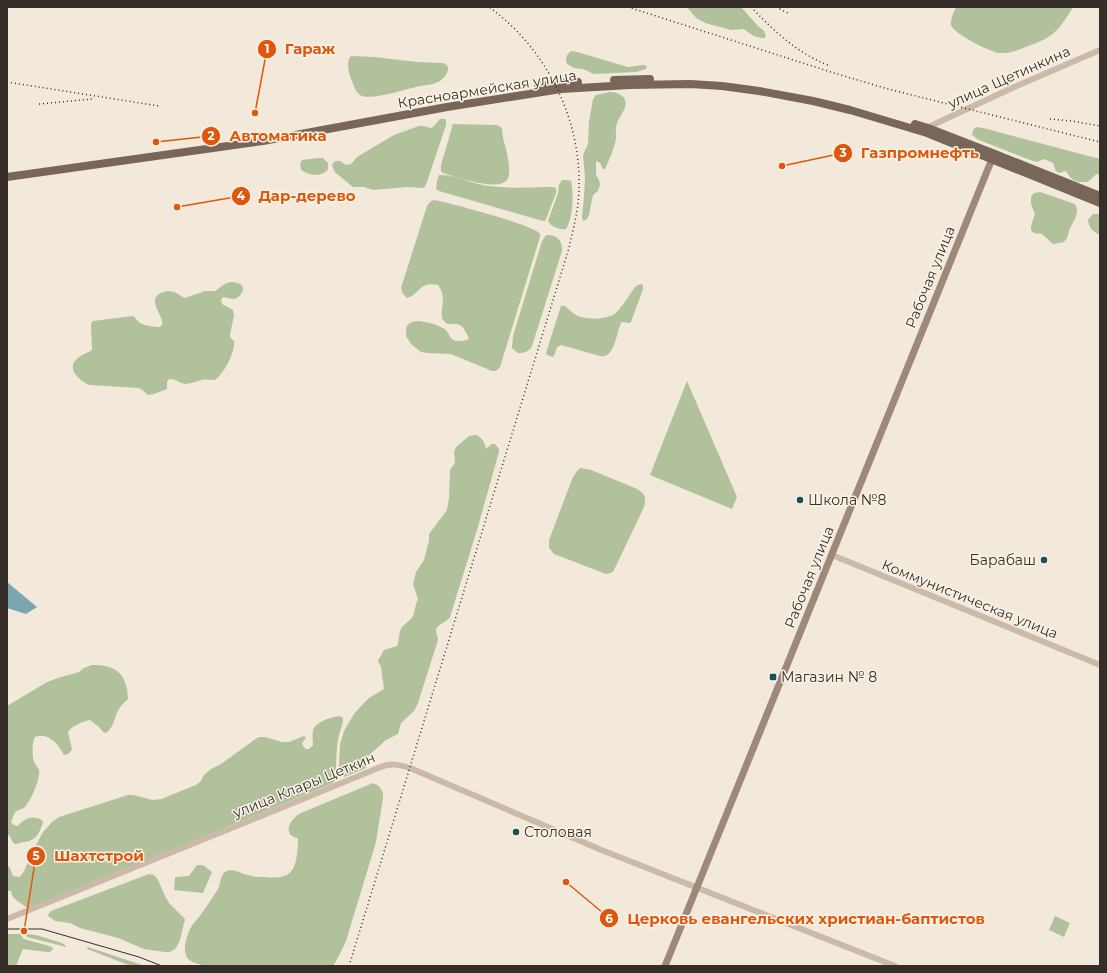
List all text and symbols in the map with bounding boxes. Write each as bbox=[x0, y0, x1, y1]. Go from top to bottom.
callout: Гараж bbox=[257, 35, 343, 62]
text: Гараж bbox=[285, 39, 336, 58]
text: 1 bbox=[265, 41, 269, 56]
street label: улица Щетинкина bbox=[944, 42, 1073, 113]
street label: Красноармейская улица bbox=[396, 66, 578, 112]
callout: Автоматика bbox=[201, 123, 335, 150]
text: Автоматика bbox=[229, 126, 327, 145]
text: 2 bbox=[207, 128, 215, 143]
callout: Газпромнефть bbox=[833, 139, 988, 166]
text: Газпромнефть bbox=[861, 143, 979, 162]
text: 3 bbox=[838, 145, 847, 160]
callout: Дар-дерево bbox=[231, 182, 364, 209]
text: Дар-дерево bbox=[258, 186, 356, 205]
text: 4 bbox=[237, 188, 246, 203]
street label: Рабочая улица bbox=[901, 223, 959, 331]
place label: Школа №8 bbox=[808, 491, 887, 509]
marker: Школа №8 bbox=[795, 495, 805, 505]
street label: Рабочая улица bbox=[780, 523, 838, 631]
place label: Барабаш bbox=[970, 551, 1036, 569]
street label: Коммунистическая улица bbox=[879, 555, 1061, 643]
marker: Барабаш bbox=[1039, 555, 1049, 565]
place label: Магазин № 8 bbox=[781, 668, 877, 686]
marker: Магазин № 8 bbox=[768, 672, 778, 682]
street label: улица Клары Цеткин bbox=[229, 748, 378, 822]
place label: Столовая bbox=[524, 823, 592, 841]
marker: Столовая bbox=[511, 827, 521, 837]
callout: Шахтстрой bbox=[26, 842, 152, 869]
text: Шахтстрой bbox=[54, 846, 144, 865]
text: 5 bbox=[32, 848, 40, 863]
callout: Церковь евангельских христиан-баптистов bbox=[599, 905, 992, 932]
text: Церковь евангельских христиан-баптистов bbox=[627, 909, 985, 928]
text: 6 bbox=[605, 911, 613, 926]

